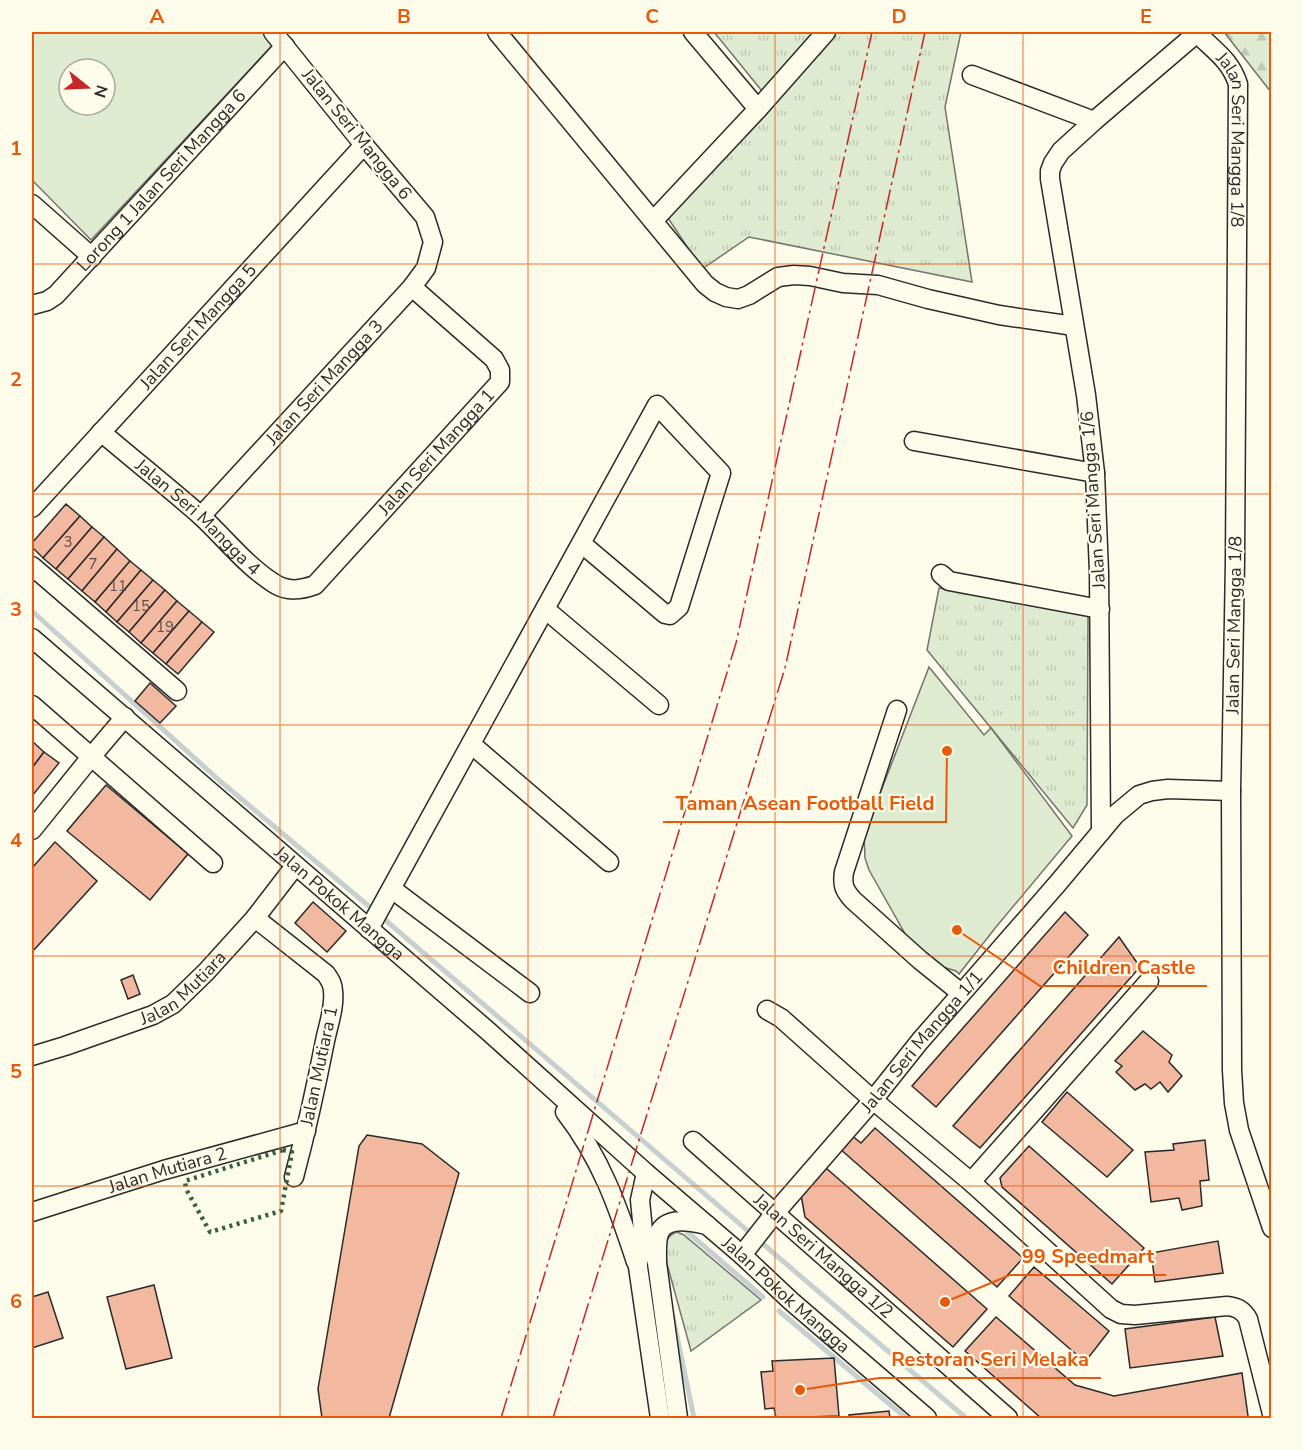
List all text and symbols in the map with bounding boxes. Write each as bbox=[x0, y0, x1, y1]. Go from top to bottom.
text: A bbox=[150, 3, 165, 30]
text: B bbox=[397, 3, 411, 30]
text: C bbox=[645, 3, 659, 30]
text: D bbox=[891, 3, 907, 30]
text: E bbox=[1140, 3, 1152, 30]
street label: Jalan Seri Mangga 1/8 bbox=[1210, 46, 1250, 228]
north arrow bbox=[57, 57, 117, 117]
street label: Jalan Seri Mangga 6 bbox=[296, 63, 417, 205]
text: N bbox=[88, 82, 113, 100]
street label: Lorong 1 Jalan Seri Mangga 6 bbox=[72, 84, 251, 277]
text: 1 bbox=[10, 135, 22, 162]
street label: Jalan Seri Mangga 5 bbox=[134, 258, 262, 395]
street label: Jalan Seri Mangga 3 bbox=[260, 314, 388, 451]
text: 2 bbox=[10, 366, 22, 393]
street label: Jalan Seri Mangga 1 bbox=[372, 384, 500, 521]
street label: Jalan Seri Mangga 1/6 bbox=[1075, 410, 1111, 591]
street label: Jalan Seri Mangga 4 bbox=[129, 453, 266, 581]
house number: 3 bbox=[63, 532, 73, 552]
street label: Jalan Seri Mangga 1/8 bbox=[1220, 536, 1248, 715]
house number: 7 bbox=[88, 554, 98, 574]
house number: 11 bbox=[109, 576, 127, 596]
text: 3 bbox=[10, 596, 22, 623]
house number: 15 bbox=[132, 596, 150, 616]
house number: 19 bbox=[156, 617, 174, 637]
callout: Taman Asean Football Field bbox=[663, 784, 946, 822]
text: Taman Asean Football Field bbox=[676, 790, 934, 817]
text: 4 bbox=[10, 827, 22, 854]
street label: Jalan Pokok Mangga bbox=[269, 840, 410, 966]
street label: Jalan Mutiara bbox=[136, 946, 231, 1031]
callout: Children Castle bbox=[1040, 948, 1207, 986]
text: Children Castle bbox=[1053, 954, 1196, 981]
street label: Jalan Seri Mangga 1/1 bbox=[855, 966, 988, 1119]
street label: Jalan Mutiara 1 bbox=[294, 1004, 343, 1129]
text: 5 bbox=[10, 1058, 22, 1085]
street label: Jalan Mutiara 2 bbox=[105, 1141, 229, 1199]
street label: Jalan Seri Mangga 1/2 bbox=[748, 1187, 899, 1324]
street label: Jalan Pokok Mangga bbox=[716, 1230, 855, 1359]
callout: 99 Speedmart bbox=[1010, 1237, 1166, 1275]
text: 99 Speedmart bbox=[1022, 1243, 1154, 1270]
text: 6 bbox=[10, 1288, 22, 1315]
callout: Restoran Seri Melaka bbox=[879, 1340, 1101, 1378]
text: Restoran Seri Melaka bbox=[891, 1346, 1089, 1373]

